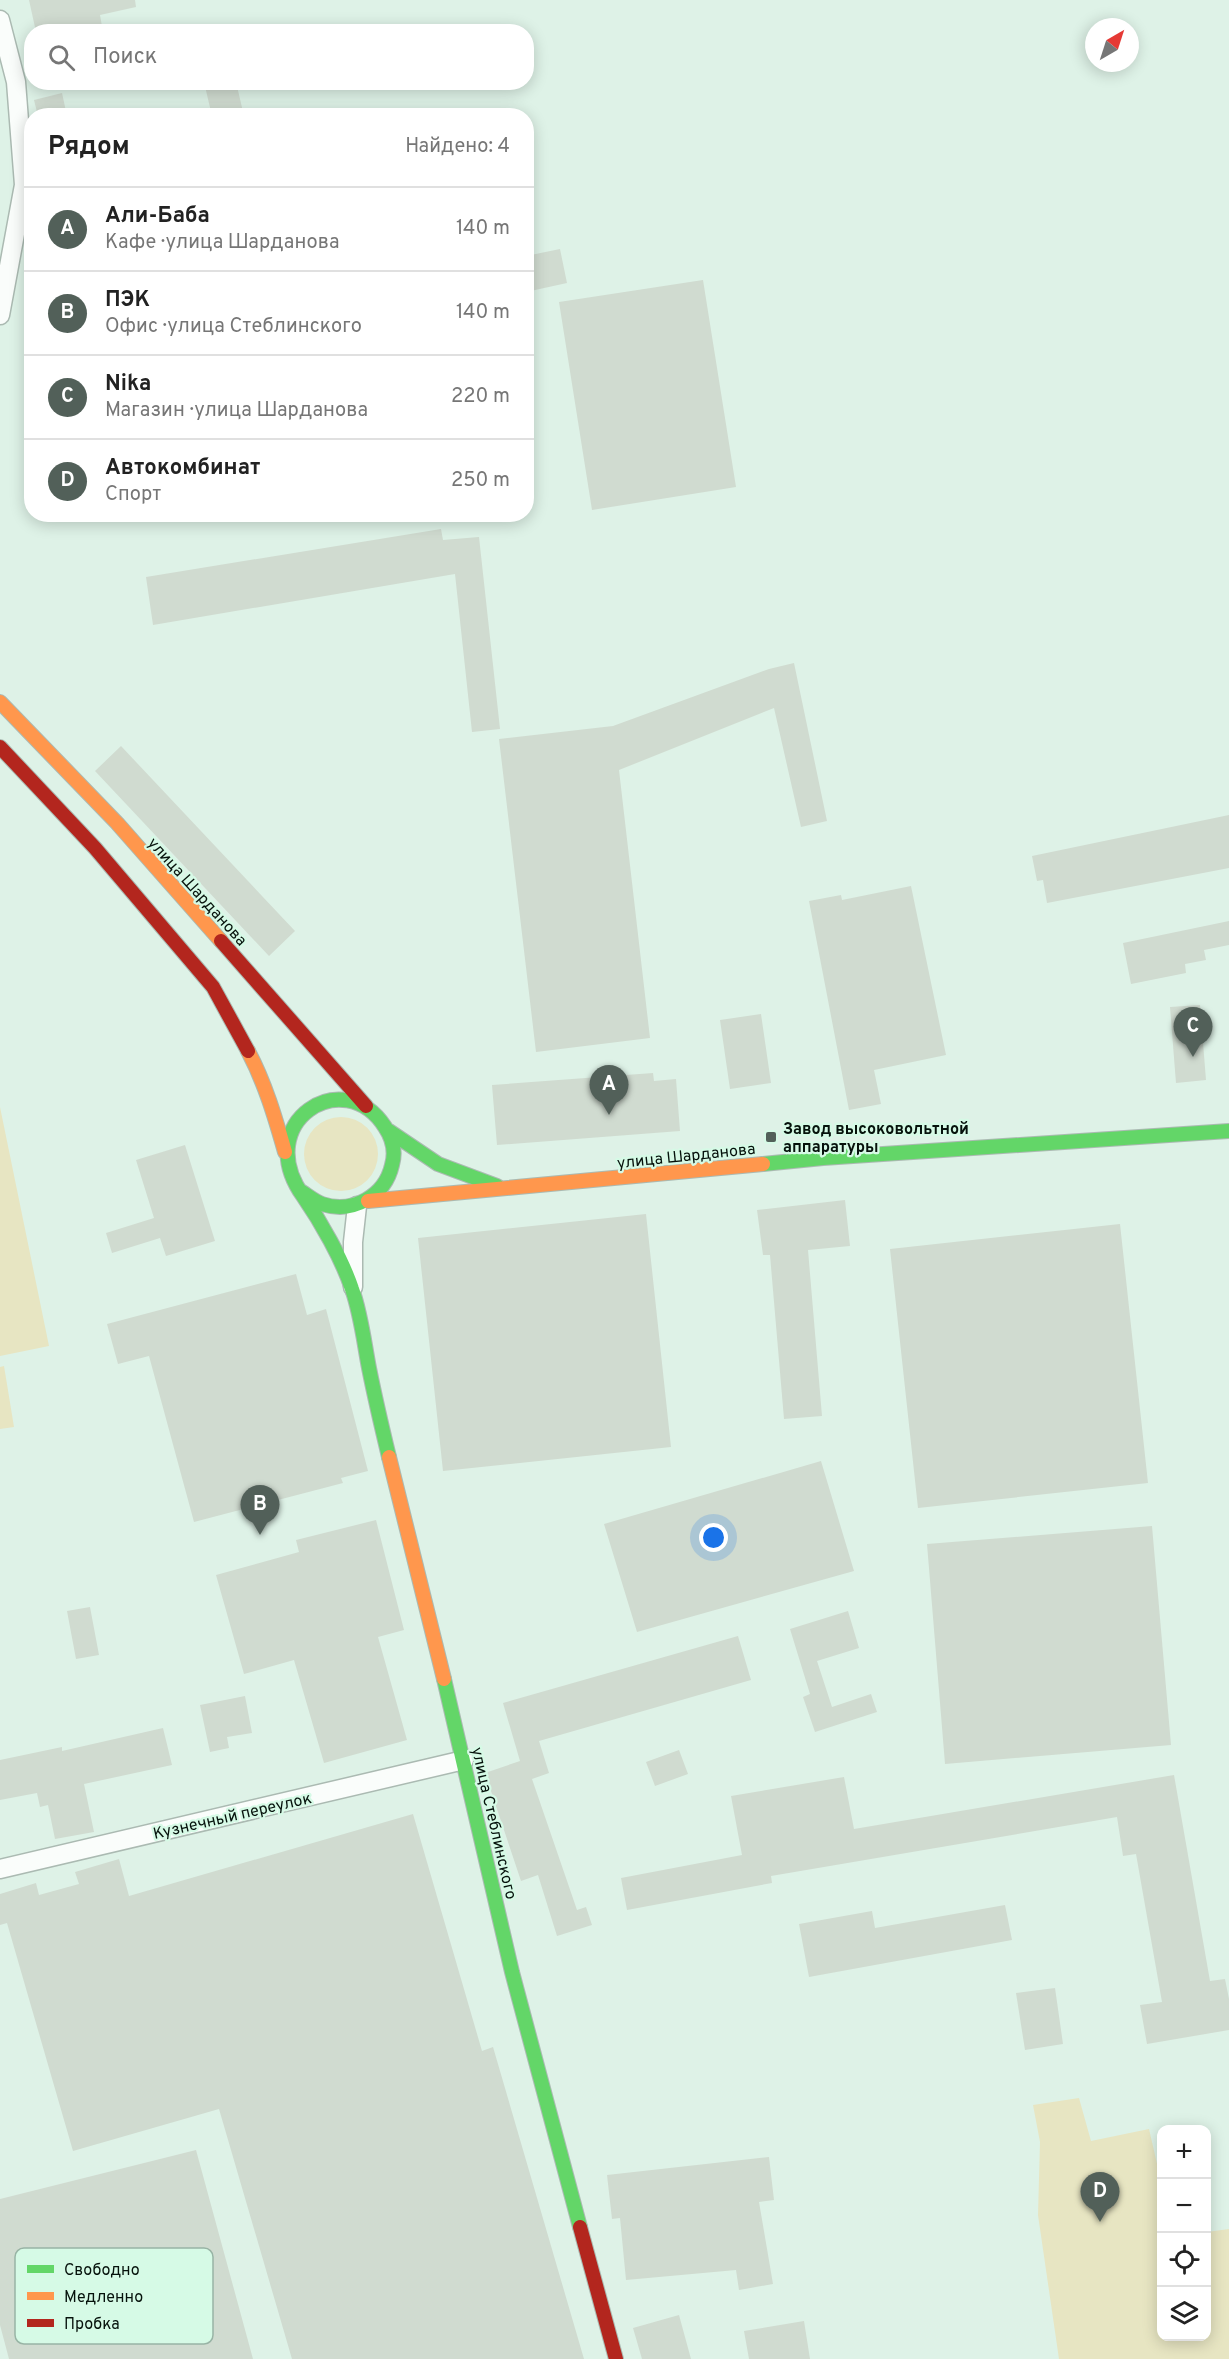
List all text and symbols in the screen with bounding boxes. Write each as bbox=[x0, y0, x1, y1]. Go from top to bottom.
north arrow bbox=[1085, 18, 1139, 72]
search box bbox=[24, 24, 534, 90]
icon: search bbox=[45, 41, 78, 74]
text: Поиск bbox=[93, 44, 157, 71]
text: Рядом bbox=[48, 131, 130, 164]
text: Найдено: 4 bbox=[405, 134, 510, 160]
text: Али-Баба bbox=[105, 203, 210, 230]
text: A bbox=[60, 216, 75, 242]
text: 140 m bbox=[456, 216, 510, 242]
text: Кафе · улица Шарданова bbox=[105, 230, 339, 256]
text: ПЭК bbox=[105, 287, 150, 314]
text: B bbox=[61, 300, 74, 326]
text: 140 m bbox=[456, 300, 510, 326]
text: Офис · улица Стеблинского bbox=[105, 314, 362, 340]
text: Nika bbox=[105, 371, 151, 398]
text: C bbox=[61, 384, 74, 410]
text: 220 m bbox=[451, 384, 510, 410]
text: Магазин · улица Шарданова bbox=[105, 398, 368, 424]
text: Автокомбинат bbox=[105, 455, 260, 482]
text: D bbox=[60, 468, 75, 494]
text: 250 m bbox=[451, 468, 510, 494]
text: Спорт bbox=[105, 482, 161, 508]
street label: улица Шарданова bbox=[143, 834, 250, 951]
pin: C bbox=[1174, 1008, 1212, 1057]
pin: A bbox=[590, 1066, 628, 1115]
place label: Завод высоковольтной аппаратуры bbox=[783, 1120, 969, 1158]
marker: Завод высоковольтной аппаратуры bbox=[764, 1130, 778, 1144]
street label: улица Шарданова bbox=[616, 1140, 756, 1174]
pin: B bbox=[240, 1486, 280, 1535]
your location bbox=[699, 1523, 728, 1552]
street label: улица Стеблинского bbox=[466, 1745, 520, 1902]
street label: Кузнечный переулок bbox=[151, 1789, 314, 1845]
map controls bbox=[1157, 2125, 1211, 2341]
button: + bbox=[1157, 2125, 1211, 2179]
pin: D bbox=[1080, 2172, 1120, 2222]
button: − bbox=[1157, 2179, 1211, 2233]
button: locate bbox=[1157, 2233, 1211, 2287]
legend bbox=[15, 2248, 213, 2344]
text: Свободно bbox=[64, 2261, 140, 2281]
button: layers bbox=[1157, 2287, 1211, 2341]
text: Медленно bbox=[64, 2288, 143, 2308]
text: Пробка bbox=[64, 2315, 120, 2335]

